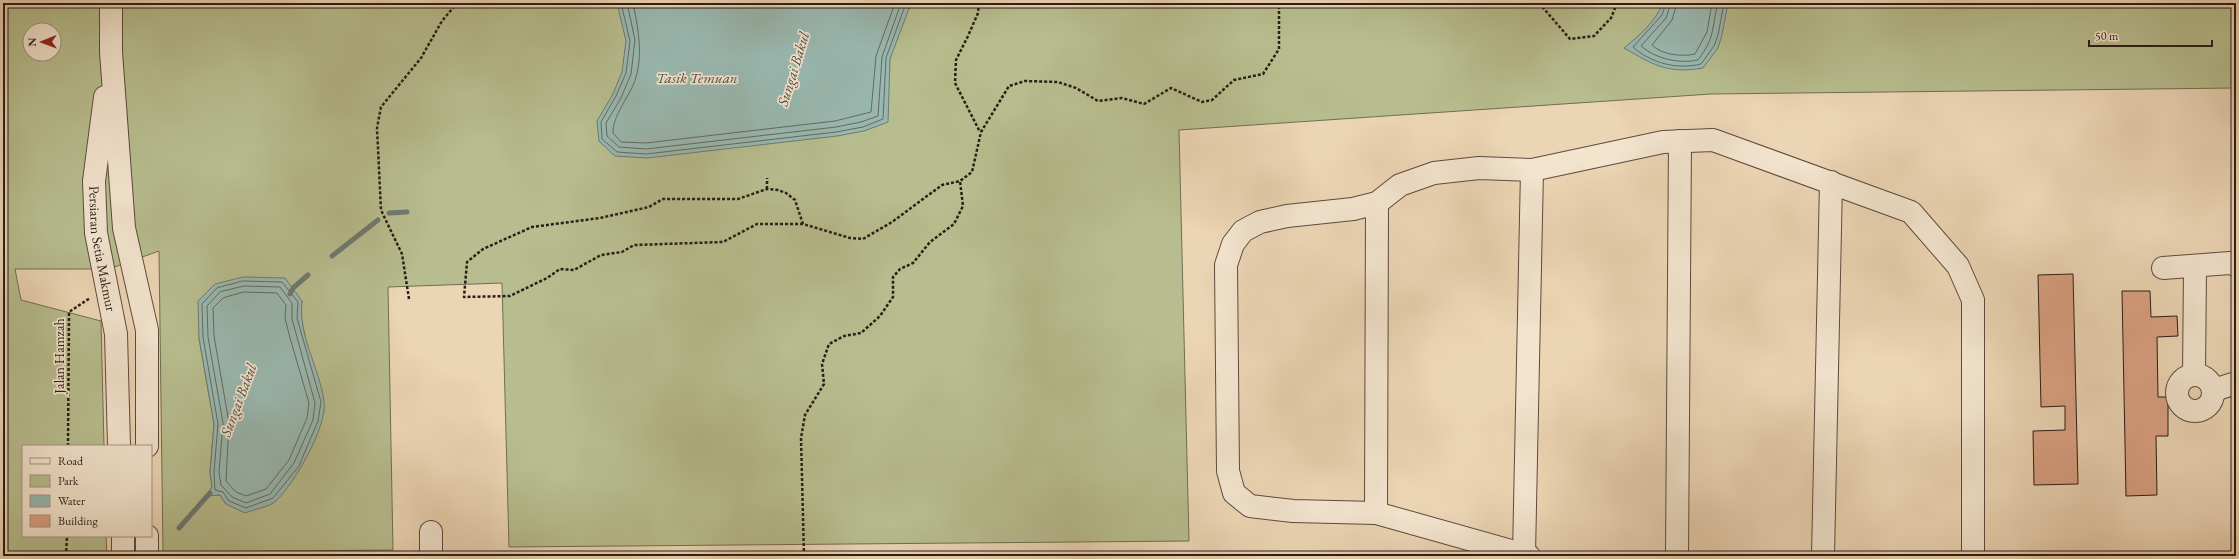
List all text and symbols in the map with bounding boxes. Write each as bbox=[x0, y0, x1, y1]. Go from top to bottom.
north arrow bbox=[22, 22, 62, 62]
scale bar bbox=[2089, 22, 2212, 48]
text: 50 m bbox=[2095, 28, 2119, 44]
water label: Sungai Bakul bbox=[772, 29, 814, 109]
text: N bbox=[25, 38, 39, 47]
water label: Tasik Temuan bbox=[656, 68, 738, 87]
street label: Persiaran Setia Makmur bbox=[85, 185, 120, 313]
street label: Jalan Hamzah bbox=[50, 318, 68, 395]
water label: Sungai Bakul bbox=[215, 360, 261, 440]
legend bbox=[22, 445, 152, 537]
text: Road bbox=[58, 453, 84, 469]
text: Park bbox=[58, 473, 79, 489]
text: Water bbox=[58, 493, 85, 509]
text: Building bbox=[58, 513, 99, 529]

